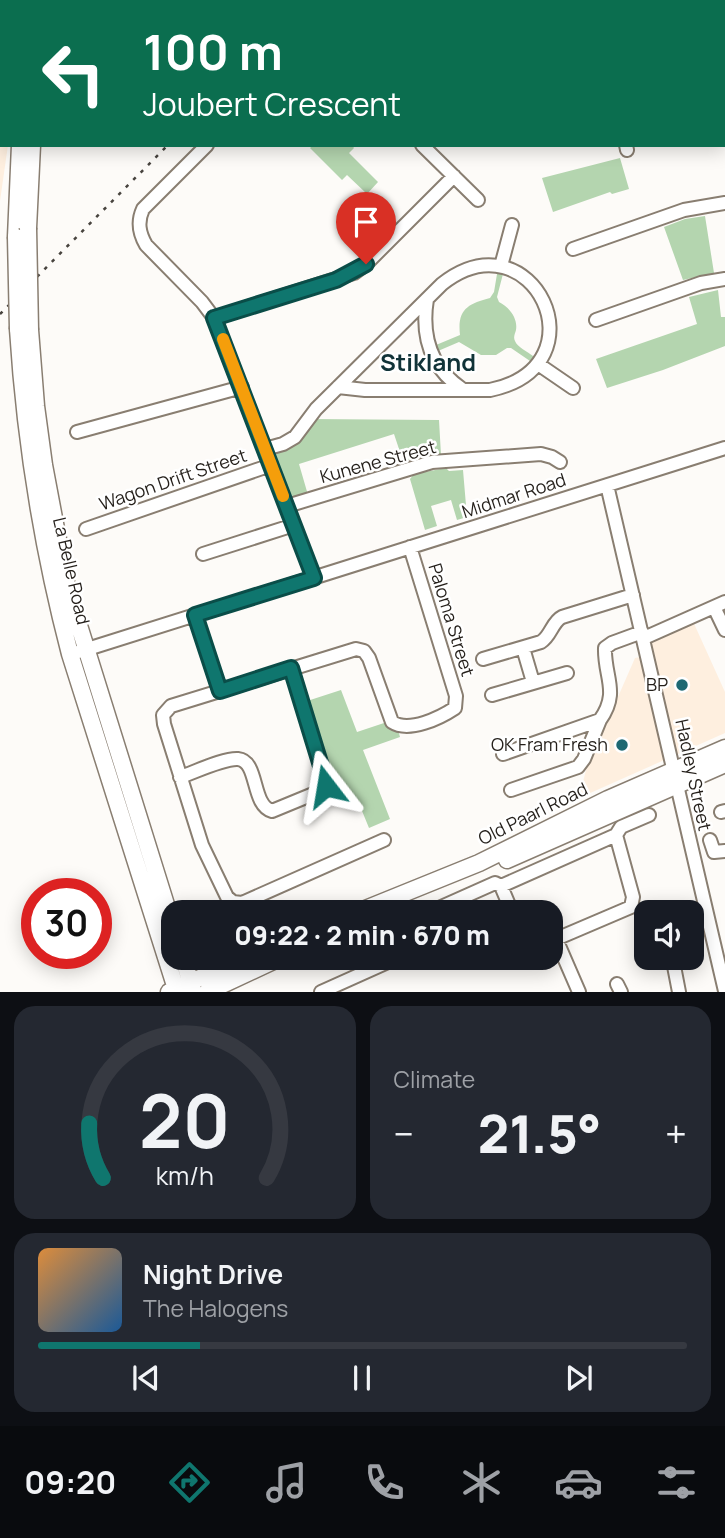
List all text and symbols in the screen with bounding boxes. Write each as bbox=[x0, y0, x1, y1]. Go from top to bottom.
text: 100 m bbox=[143, 18, 283, 85]
icon: left bbox=[28, 28, 119, 119]
text: Joubert Crescent bbox=[143, 82, 401, 126]
pin bbox=[336, 192, 396, 264]
icon: arrive bbox=[347, 203, 385, 241]
district label: Stikland bbox=[380, 345, 476, 378]
street label: Kunene Street bbox=[317, 434, 438, 488]
street label: Wagon Drift Street bbox=[96, 443, 250, 516]
street label: Midmar Road bbox=[459, 467, 569, 523]
street label: La Belle Road bbox=[48, 515, 96, 627]
street label: Paloma Street bbox=[423, 560, 481, 679]
place label: BP bbox=[646, 672, 668, 696]
marker: BP bbox=[674, 677, 690, 693]
street label: Hadley Street bbox=[670, 717, 718, 833]
place label: OK Fram Fresh bbox=[491, 732, 608, 756]
marker: OK Fram Fresh bbox=[614, 737, 630, 753]
position arrow bbox=[289, 749, 363, 823]
street label: Old Paarl Road bbox=[474, 776, 591, 850]
speed limit sign: 30 bbox=[21, 878, 112, 969]
map controls bbox=[634, 900, 704, 970]
button: sound bbox=[634, 900, 704, 970]
text: 09:22 · 2 min · 670 m bbox=[234, 917, 490, 953]
text: Climate bbox=[394, 1063, 475, 1095]
text: 20 bbox=[139, 1071, 230, 1171]
text: 21.5° bbox=[478, 1098, 601, 1169]
text: − bbox=[394, 1107, 414, 1159]
text: + bbox=[665, 1107, 687, 1159]
text: km/h bbox=[156, 1158, 214, 1193]
text: Night Drive bbox=[143, 1256, 283, 1292]
text: The Halogens bbox=[143, 1292, 288, 1324]
icon: previous bbox=[127, 1359, 165, 1397]
icon: pause bbox=[343, 1359, 381, 1397]
icon: next bbox=[560, 1359, 598, 1397]
icon: directions bbox=[165, 1458, 214, 1507]
icon: music bbox=[262, 1458, 311, 1507]
icon: phone bbox=[360, 1458, 409, 1507]
icon: climate bbox=[457, 1458, 506, 1507]
icon: car bbox=[554, 1458, 603, 1507]
icon: filters bbox=[652, 1458, 701, 1507]
text: 09:20 bbox=[24, 1460, 116, 1504]

